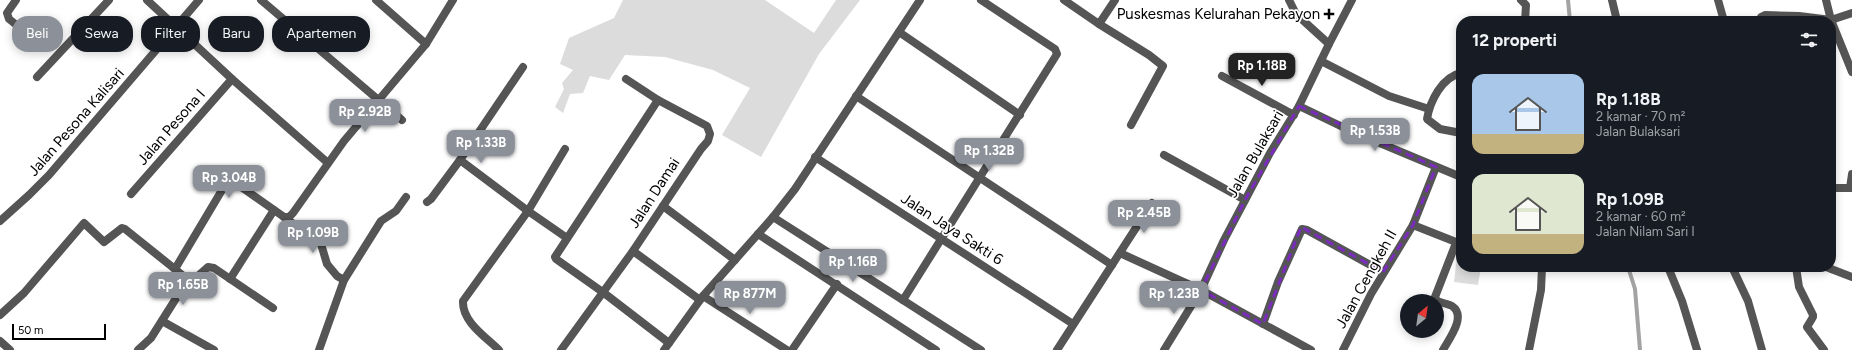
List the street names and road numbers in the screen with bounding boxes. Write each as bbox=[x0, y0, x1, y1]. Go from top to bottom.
street label: Jalan Pesona Kalisari bbox=[24, 64, 128, 180]
street label: Jalan Pesona I bbox=[133, 85, 209, 169]
street label: Jalan Bulaksari bbox=[1223, 107, 1287, 201]
street label: Jalan Damai bbox=[625, 154, 683, 232]
street label: Jalan Jaya Sakti 6 bbox=[898, 189, 1007, 269]
street label: Jalan Cengkeh II bbox=[1331, 226, 1401, 332]

